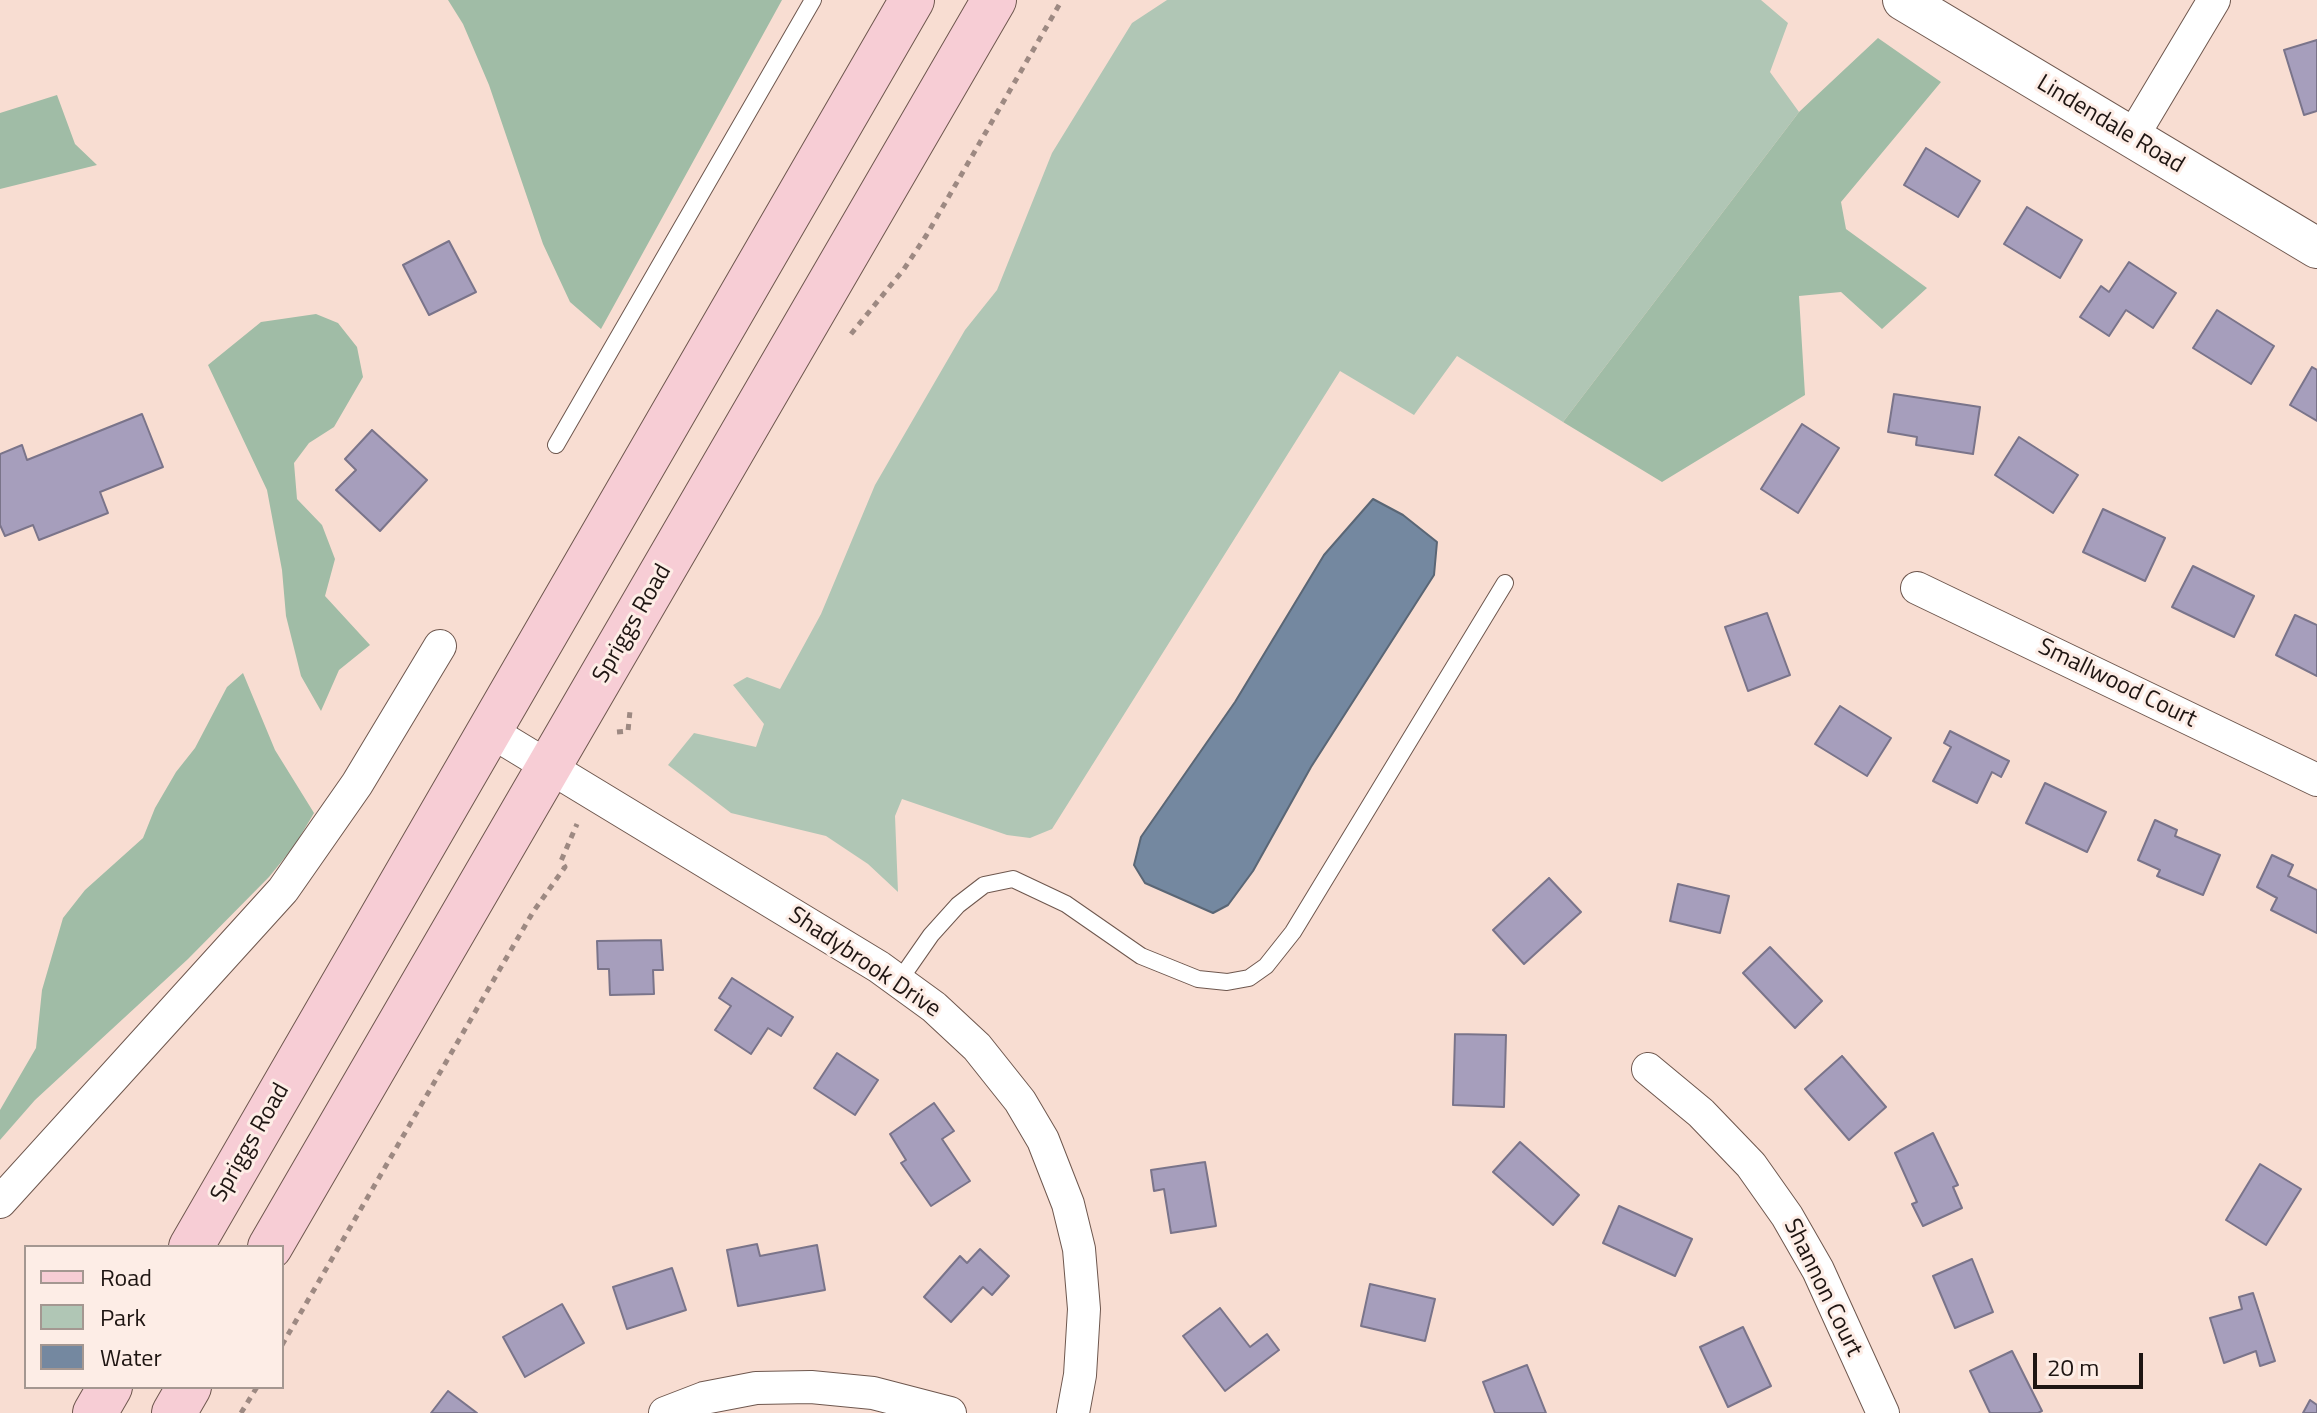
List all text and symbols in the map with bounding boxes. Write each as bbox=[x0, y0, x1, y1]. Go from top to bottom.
street label: Lindendale Road bbox=[2031, 70, 2189, 180]
street label: Spriggs Road bbox=[587, 560, 679, 688]
street label: Smallwood Court bbox=[2033, 633, 2201, 735]
street label: Shadybrook Drive bbox=[782, 901, 946, 1025]
street label: Spriggs Road bbox=[205, 1079, 297, 1207]
street label: Shannon Court bbox=[1776, 1215, 1868, 1361]
legend bbox=[24, 1245, 284, 1389]
text: Road bbox=[100, 1259, 152, 1295]
text: Park bbox=[100, 1299, 146, 1335]
scale bar bbox=[2037, 1337, 2147, 1387]
text: Water bbox=[100, 1339, 162, 1375]
text: 20 m bbox=[2047, 1349, 2099, 1385]

